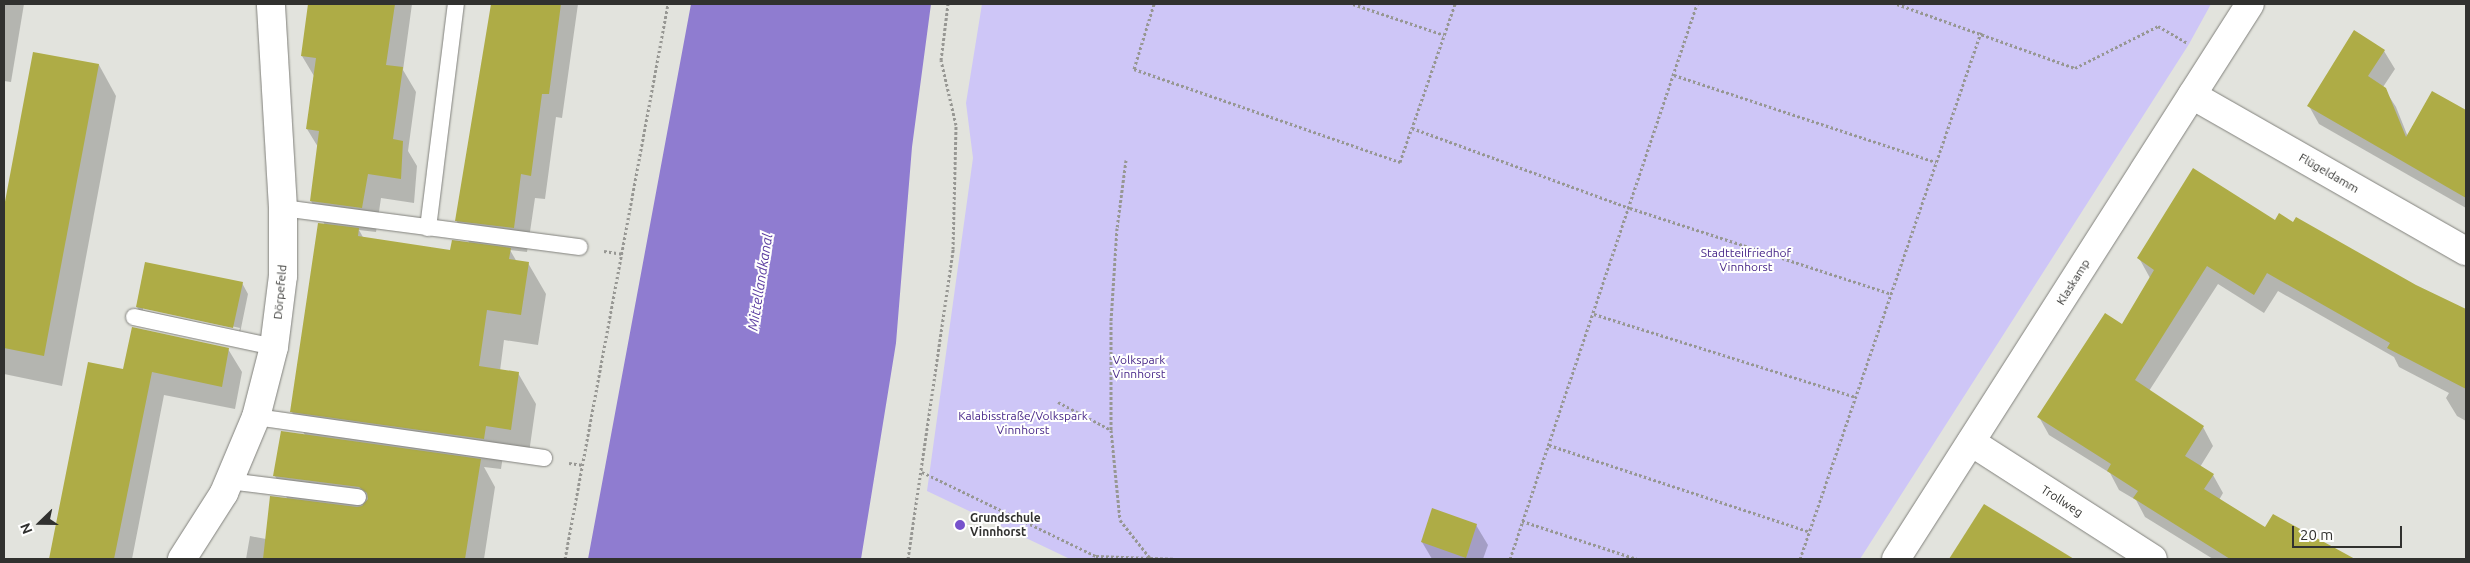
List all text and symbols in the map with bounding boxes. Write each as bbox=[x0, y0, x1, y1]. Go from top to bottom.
street label: Flügeldamm bbox=[2296, 150, 2362, 196]
water label: Mittellandkanal bbox=[744, 232, 776, 332]
park label: Stadtteilfriedhof Vinnhorst bbox=[1701, 246, 1791, 274]
street label: Klaskamp bbox=[2053, 256, 2093, 308]
street label: Dörpefeld bbox=[270, 264, 290, 320]
park label: Volkspark Vinnhorst bbox=[1113, 353, 1165, 381]
park label: Kalabisstraße/Volkspark Vinnhorst bbox=[958, 409, 1088, 437]
street label: Trollweg bbox=[2038, 482, 2086, 520]
north arrow bbox=[15, 498, 65, 548]
place label: Grundschule Vinnhorst bbox=[970, 511, 1041, 539]
scale bar bbox=[2295, 516, 2405, 548]
marker: Grundschule Vinnhorst bbox=[954, 519, 966, 531]
text: N bbox=[17, 521, 35, 536]
text: 20 m bbox=[2300, 526, 2333, 543]

